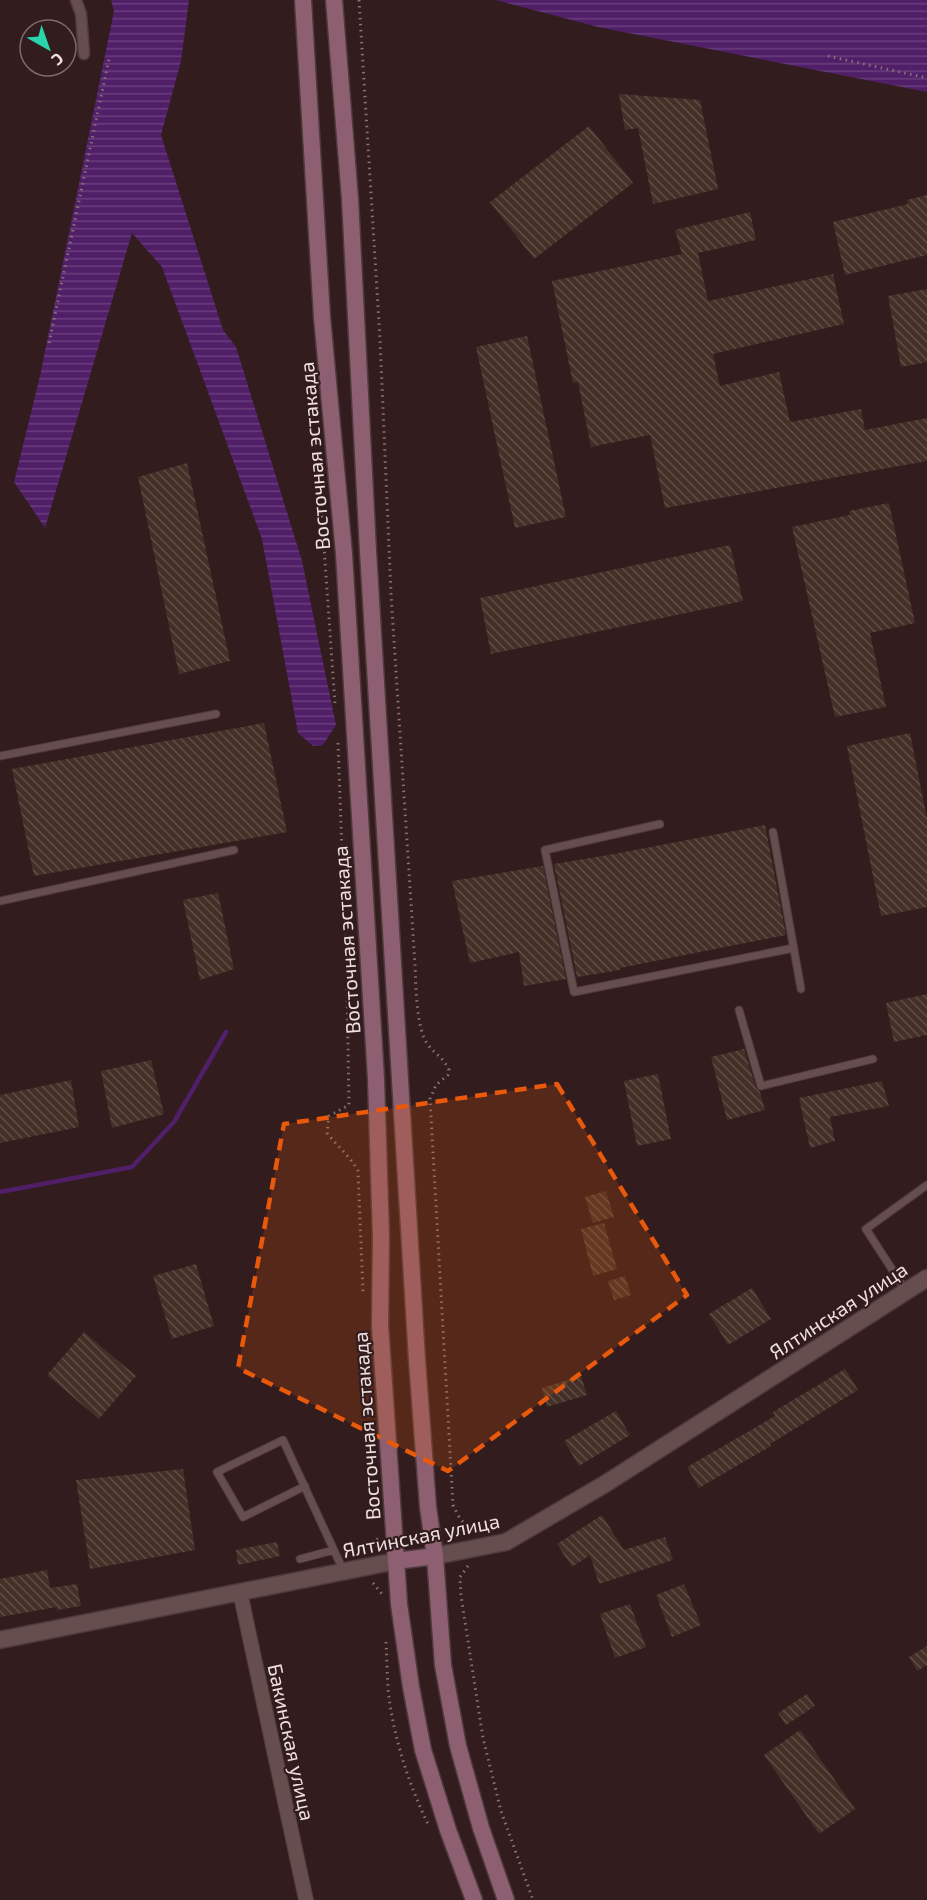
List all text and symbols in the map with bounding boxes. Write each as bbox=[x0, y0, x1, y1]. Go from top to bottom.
north arrow bbox=[18, 18, 78, 78]
text: С bbox=[48, 50, 68, 70]
street label: Восточная эстакада bbox=[294, 361, 334, 551]
street label: Восточная эстакада bbox=[327, 845, 365, 1035]
street label: Ялтинская улица bbox=[765, 1257, 912, 1364]
street label: Восточная эстакада bbox=[347, 1331, 385, 1521]
street label: Ялтинская улица bbox=[340, 1508, 502, 1563]
street label: Бакинская улица bbox=[263, 1661, 320, 1823]

